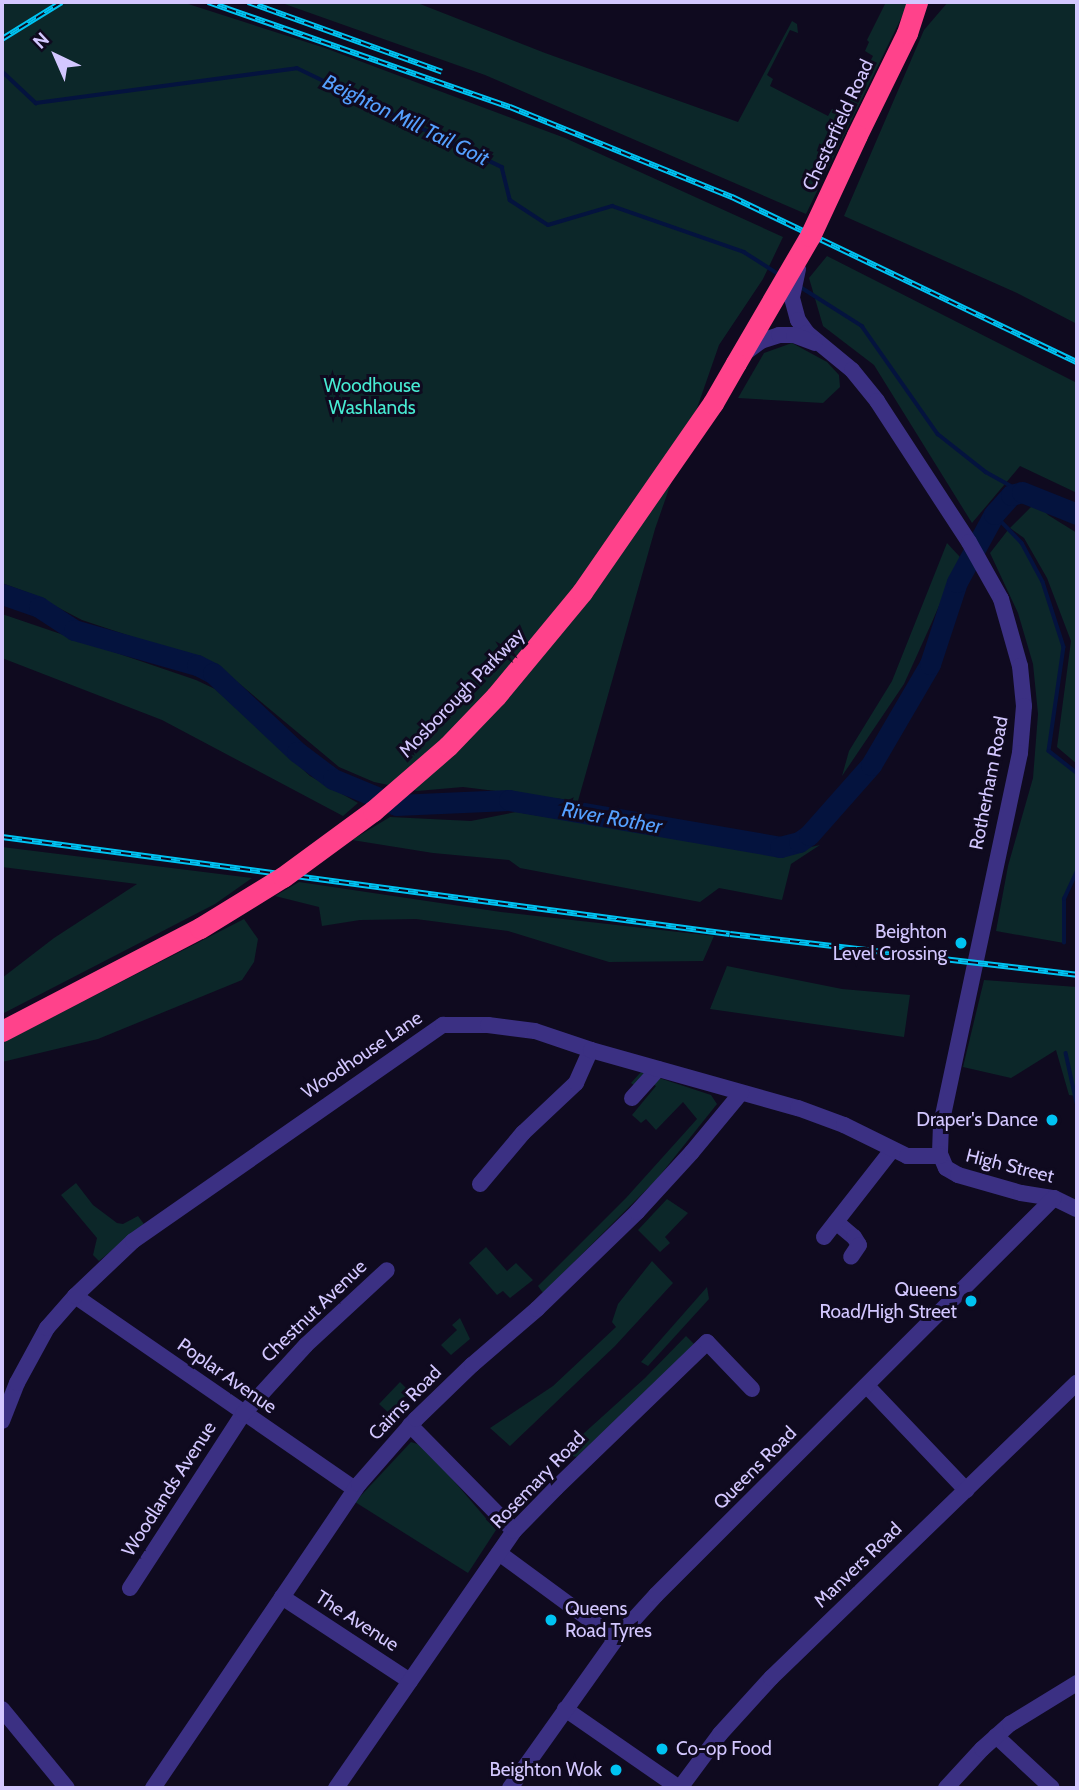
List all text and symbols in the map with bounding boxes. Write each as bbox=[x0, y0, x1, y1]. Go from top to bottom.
north arrow bbox=[21, 21, 91, 91]
text: N bbox=[28, 28, 54, 53]
street label: Chesterfield Road bbox=[798, 56, 878, 194]
water label: Beighton Mill Tail Goit bbox=[319, 69, 493, 171]
park label: Woodhouse Washlands bbox=[324, 375, 420, 419]
street label: Mosborough Parkway bbox=[394, 624, 530, 762]
street label: Rotherham Road bbox=[965, 714, 1013, 852]
water label: River Rother bbox=[560, 797, 664, 839]
place label: Beighton Level Crossing bbox=[833, 921, 947, 965]
marker: Beighton Level Crossing bbox=[953, 935, 969, 951]
street label: Woodhouse Lane bbox=[297, 1006, 427, 1104]
place label: Draper's Dance bbox=[916, 1109, 1038, 1131]
marker: Draper's Dance bbox=[1044, 1112, 1060, 1128]
street label: High Street bbox=[964, 1144, 1056, 1188]
street label: Chestnut Avenue bbox=[257, 1255, 371, 1367]
place label: Queens Road/High Street bbox=[820, 1279, 957, 1323]
marker: Queens Road/High Street bbox=[963, 1293, 979, 1309]
street label: Poplar Avenue bbox=[173, 1333, 281, 1419]
street label: Cairns Road bbox=[364, 1361, 446, 1445]
street label: Woodlands Avenue bbox=[117, 1417, 221, 1561]
street label: Queens Road bbox=[709, 1422, 801, 1514]
street label: Rosemary Road bbox=[486, 1427, 590, 1533]
street label: Manvers Road bbox=[809, 1518, 907, 1612]
street label: The Avenue bbox=[311, 1586, 403, 1656]
place label: Queens Road Tyres bbox=[565, 1598, 652, 1642]
marker: Queens Road Tyres bbox=[543, 1612, 559, 1628]
place label: Co-op Food bbox=[676, 1738, 772, 1760]
marker: Co-op Food bbox=[654, 1741, 670, 1757]
place label: Beighton Wok bbox=[489, 1759, 602, 1781]
marker: Beighton Wok bbox=[608, 1762, 624, 1778]

